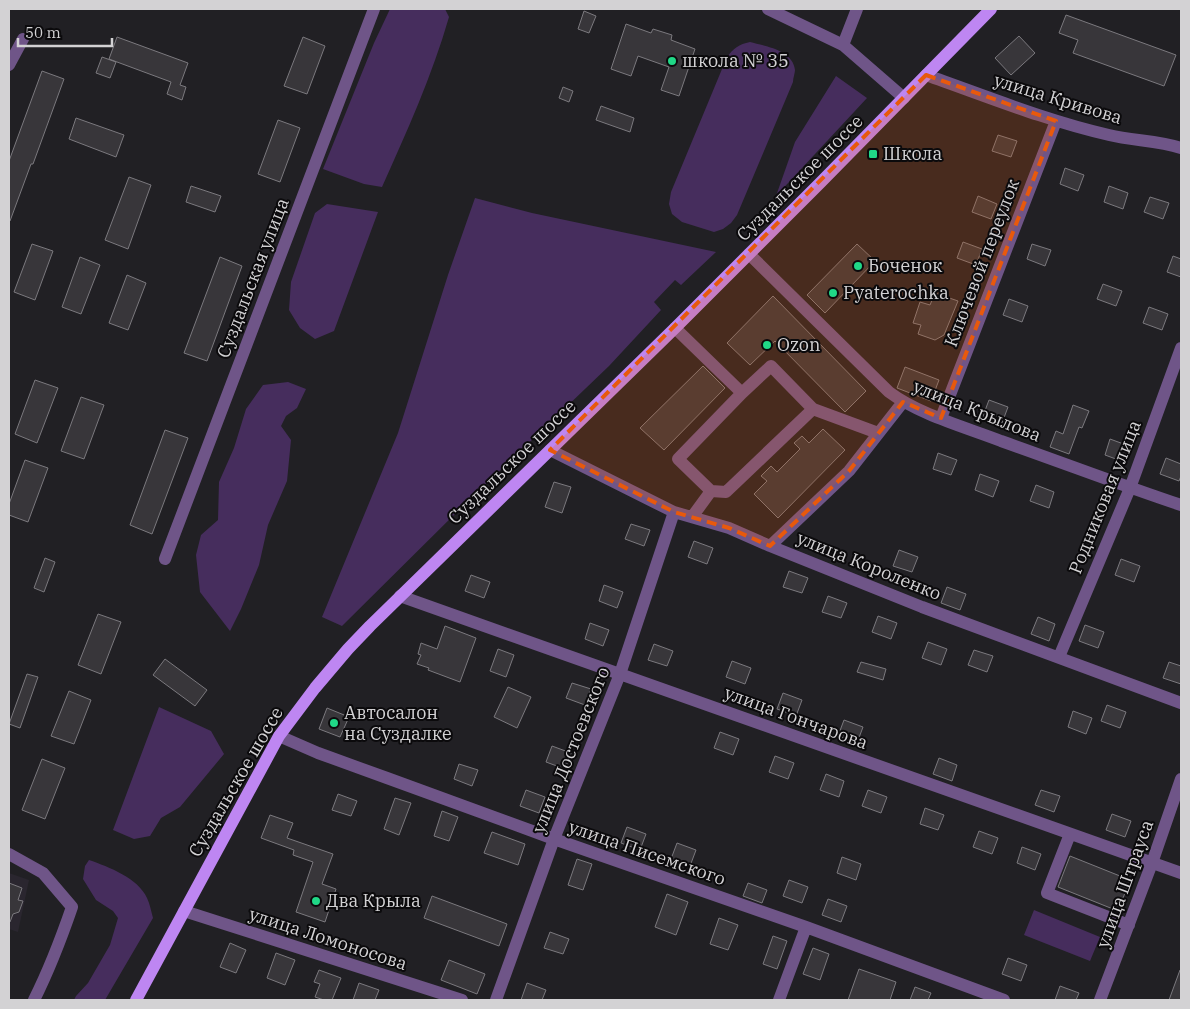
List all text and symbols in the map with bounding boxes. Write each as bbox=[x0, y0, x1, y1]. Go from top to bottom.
scale bar bbox=[18, 15, 111, 47]
text: 50 m bbox=[25, 23, 61, 42]
place label: школа № 35 bbox=[682, 49, 789, 72]
marker: школа № 35 bbox=[666, 55, 678, 67]
street label: улица Кривова bbox=[991, 68, 1125, 129]
street label: Суздальское шоссе bbox=[732, 110, 868, 246]
place label: Школа bbox=[883, 142, 942, 165]
marker: Школа bbox=[867, 148, 879, 160]
street label: Ключевой переулок bbox=[939, 175, 1024, 350]
street label: Суздальская улица bbox=[211, 195, 294, 361]
place label: Боченок bbox=[868, 254, 943, 277]
marker: Боченок bbox=[852, 260, 864, 272]
place label: Pyaterochka bbox=[843, 281, 949, 304]
marker: Pyaterochka bbox=[827, 287, 839, 299]
place label: Ozon bbox=[777, 333, 821, 356]
marker: Ozon bbox=[761, 339, 773, 351]
street label: улица Крылова bbox=[910, 374, 1045, 447]
street label: Суздальское шоссе bbox=[443, 395, 581, 529]
street label: Родниковая улица bbox=[1063, 416, 1146, 577]
street label: улица Короленко bbox=[794, 526, 945, 605]
street label: улица Достоевского bbox=[527, 663, 614, 836]
street label: улица Гончарова bbox=[721, 681, 871, 754]
place label: Автосалон на Суздалке bbox=[344, 701, 452, 745]
street label: Суздальское шоссе bbox=[183, 703, 288, 861]
marker: Автосалон на Суздалке bbox=[328, 717, 340, 729]
street label: улица Писемского bbox=[566, 815, 729, 890]
street label: улица Штрауса bbox=[1091, 817, 1158, 951]
place label: Два Крыла bbox=[326, 889, 421, 912]
marker: Два Крыла bbox=[310, 895, 322, 907]
street label: улица Ломоносова bbox=[246, 902, 410, 975]

